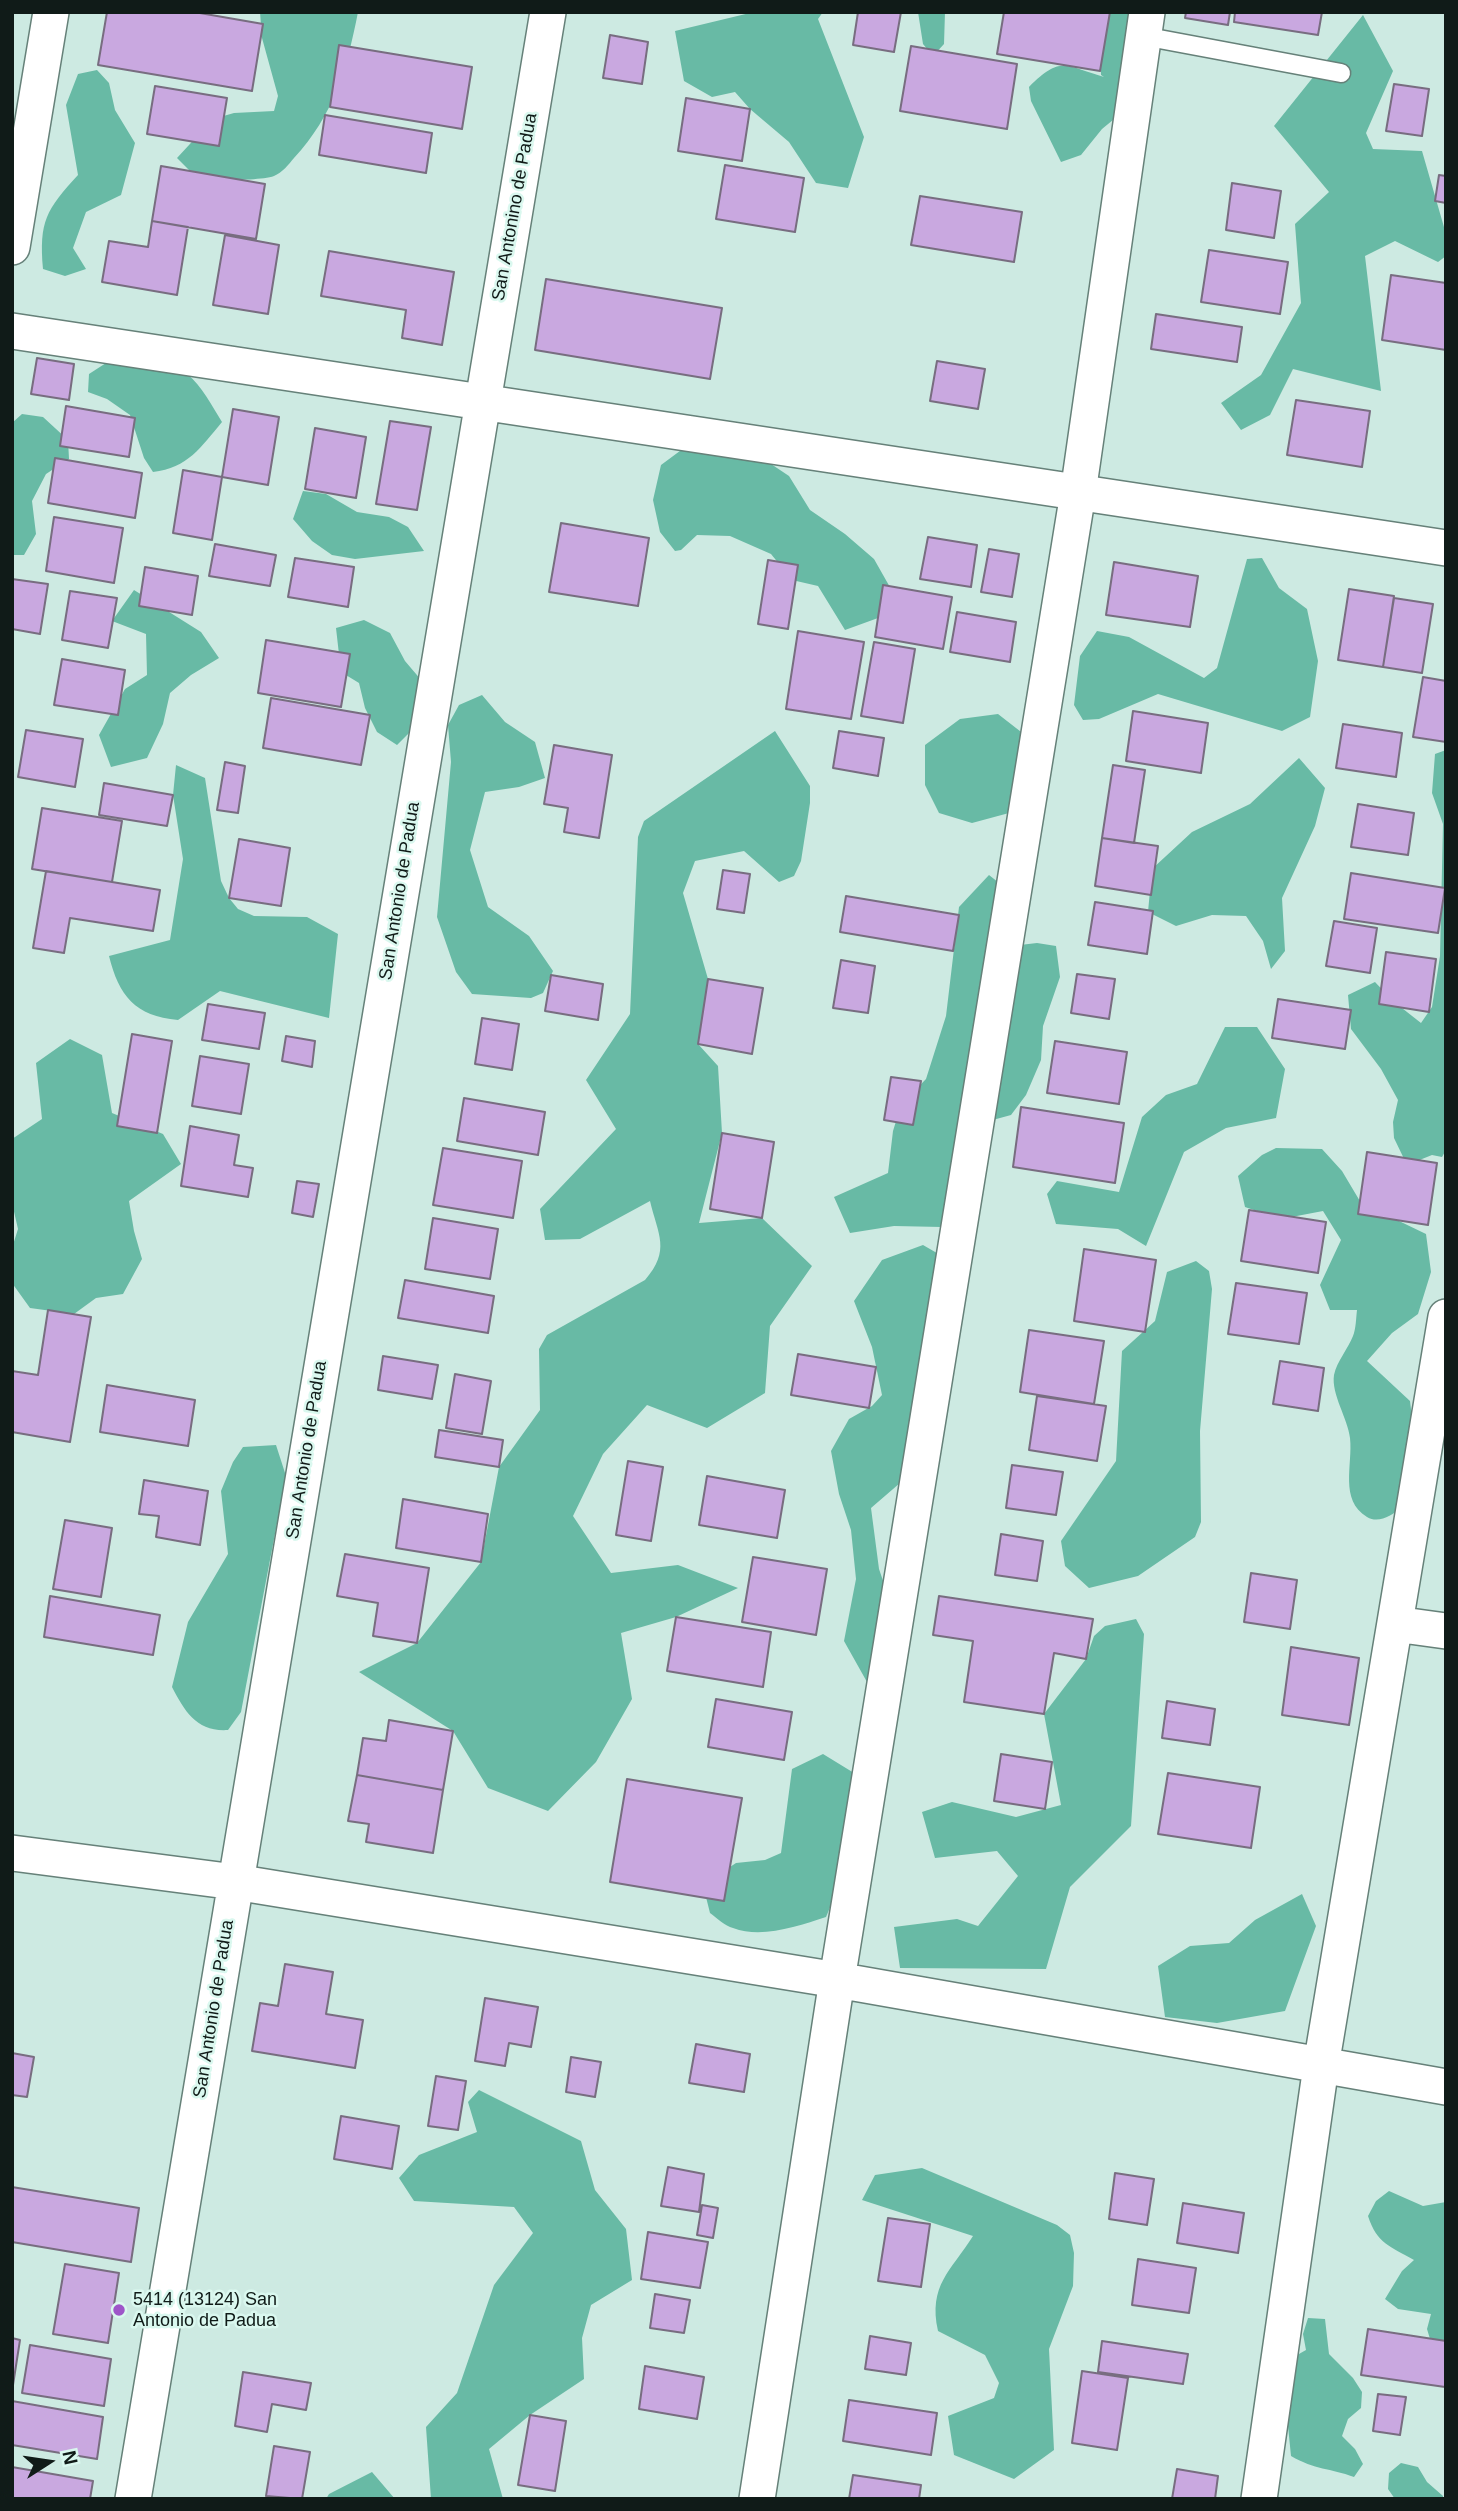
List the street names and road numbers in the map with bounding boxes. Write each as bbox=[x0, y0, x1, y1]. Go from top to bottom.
street label: San Antonino de Padua bbox=[488, 111, 542, 303]
street label: San Antonio de Padua bbox=[375, 800, 425, 982]
street label: San Antonio de Padua bbox=[282, 1359, 332, 1541]
street label: San Antonio de Padua bbox=[189, 1918, 239, 2100]

